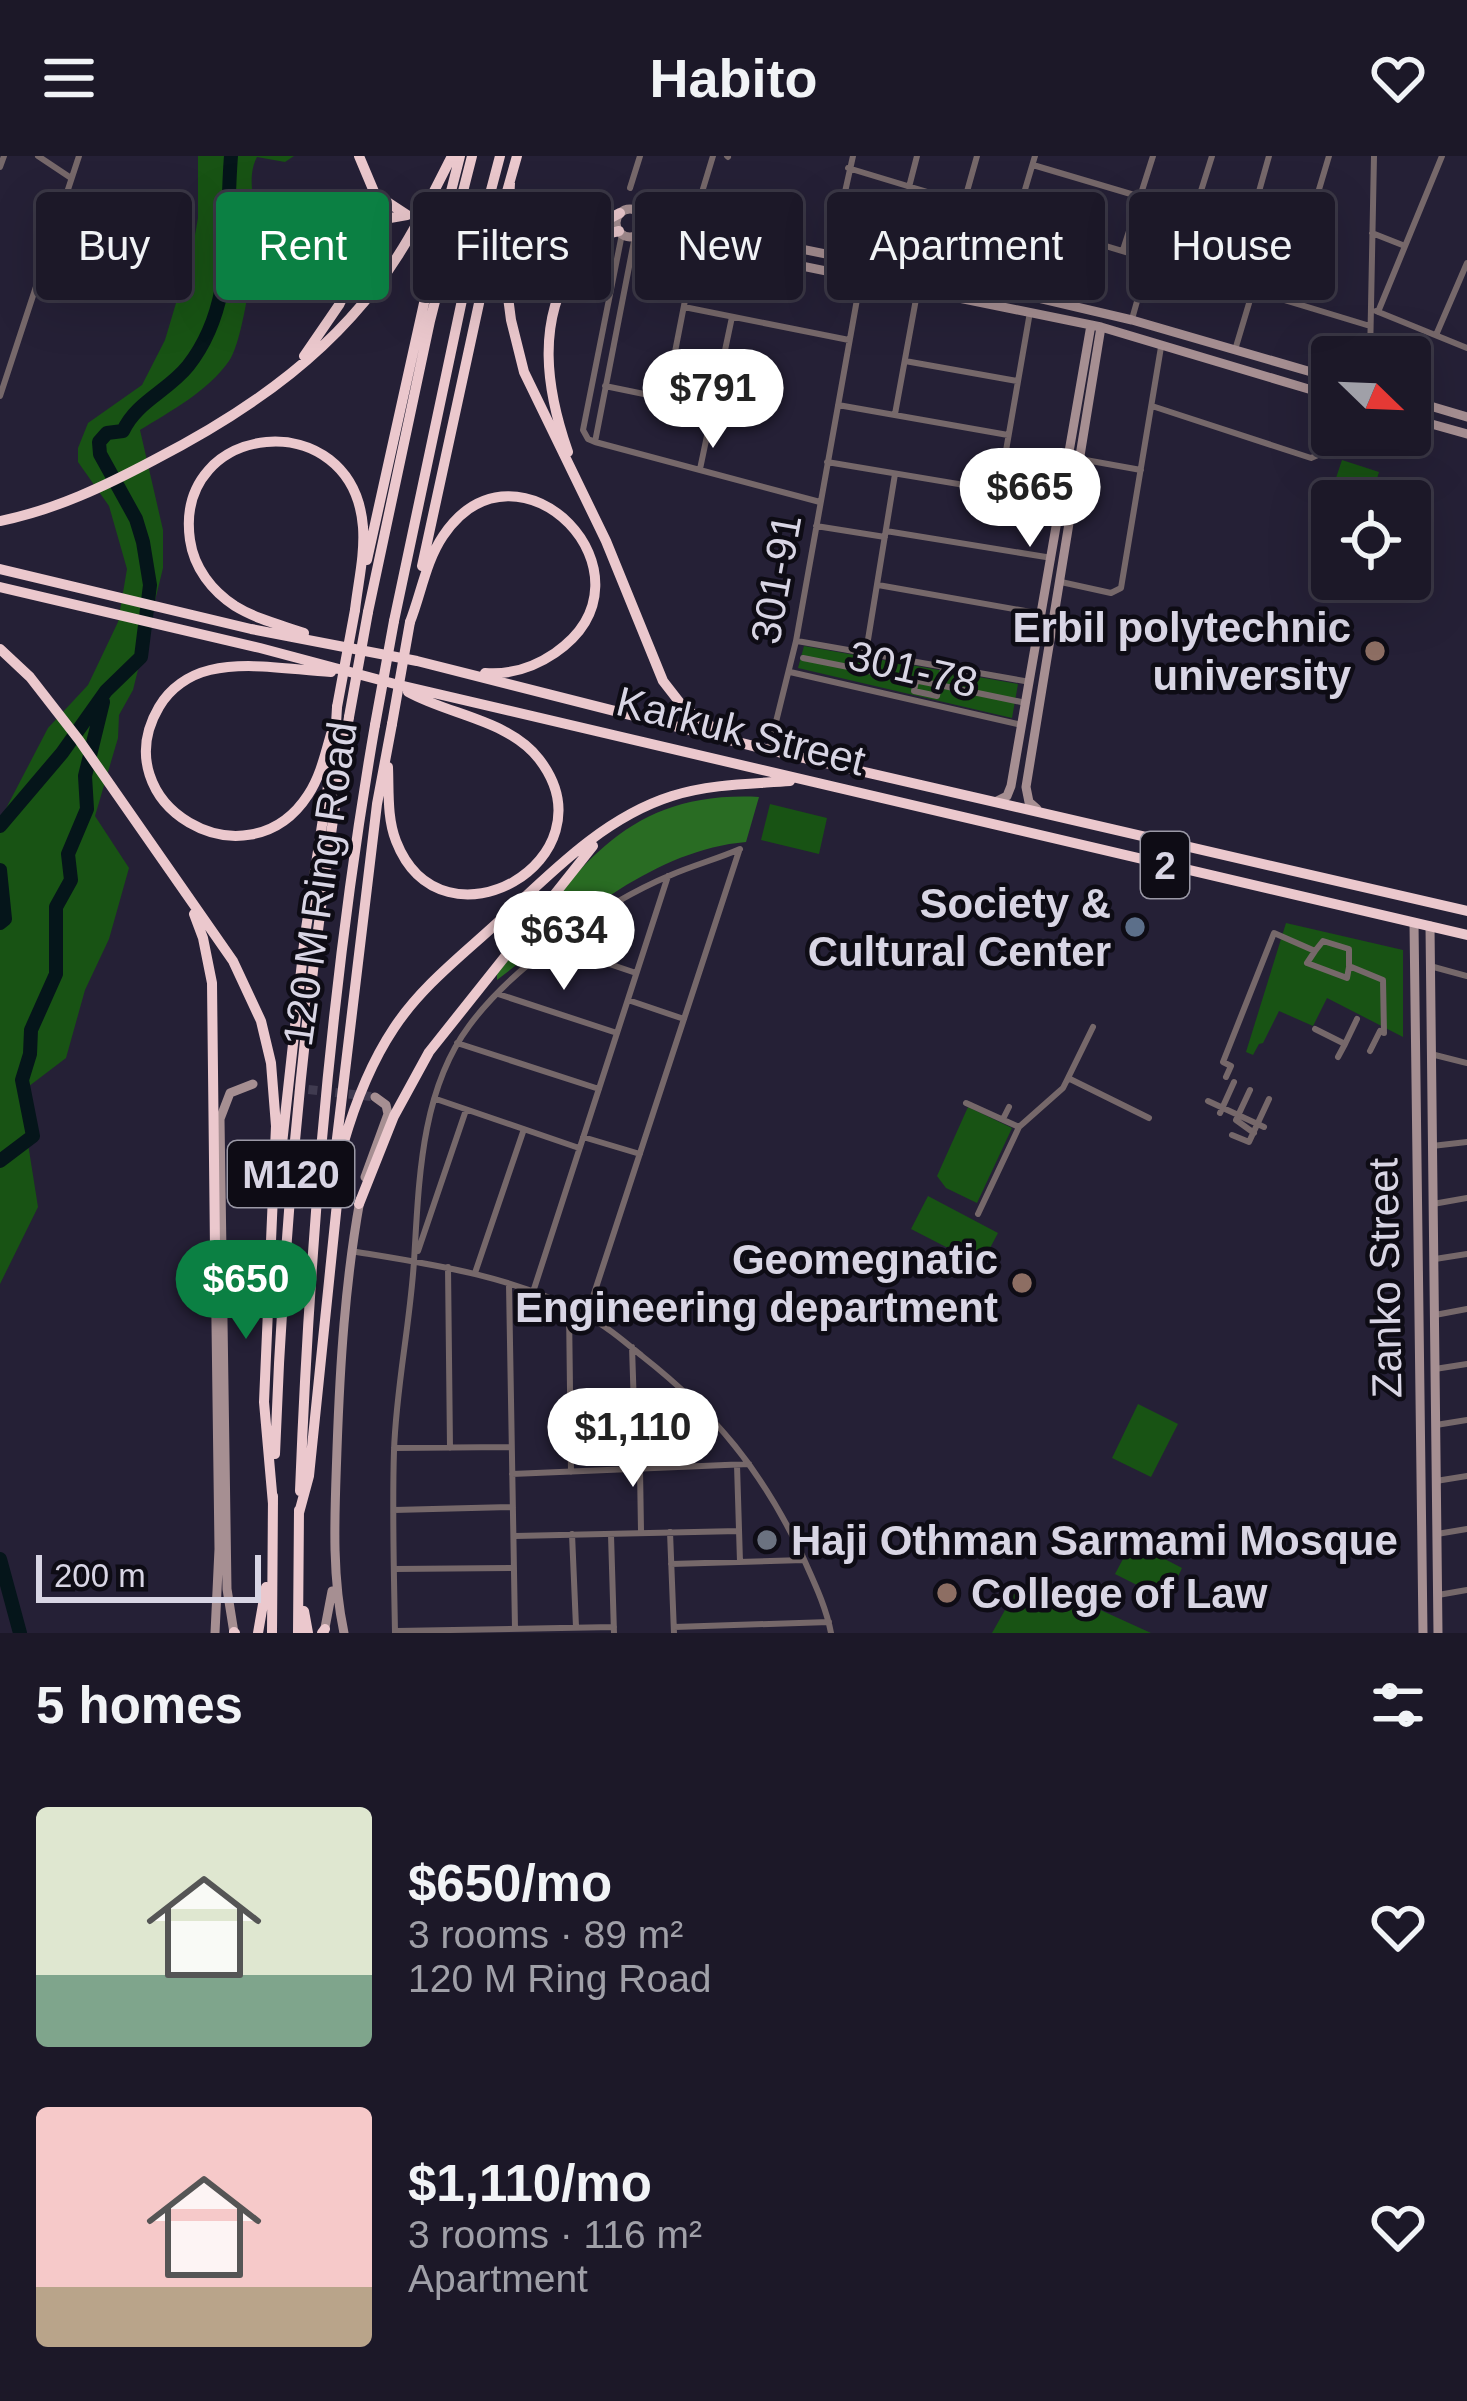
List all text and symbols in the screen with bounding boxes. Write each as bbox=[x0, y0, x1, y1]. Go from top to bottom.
icon: menu bbox=[36, 45, 102, 111]
icon: heart bbox=[1365, 45, 1431, 111]
text: Habito bbox=[650, 48, 818, 108]
chip: Buy bbox=[36, 192, 192, 300]
chip: Rent bbox=[216, 192, 389, 300]
chip: Filters bbox=[413, 192, 611, 300]
chip: New bbox=[635, 192, 803, 300]
chip: Apartment bbox=[827, 192, 1105, 300]
chip: House bbox=[1129, 192, 1335, 300]
north arrow bbox=[1311, 336, 1431, 456]
map controls bbox=[1311, 336, 1431, 600]
pin: $791 bbox=[642, 349, 784, 451]
text: $791 bbox=[670, 366, 756, 409]
pin: $665 bbox=[959, 448, 1101, 550]
text: $665 bbox=[987, 465, 1073, 508]
button: locate bbox=[1311, 480, 1431, 600]
street label: 301-91 bbox=[742, 511, 810, 647]
place label: Erbil polytechnic university bbox=[1013, 604, 1352, 699]
street label: 301-78 bbox=[844, 631, 982, 707]
marker: Erbil polytechnic university bbox=[1362, 638, 1388, 664]
street label: Karkuk Street bbox=[612, 677, 870, 785]
street label: 120 M Ring Road bbox=[274, 719, 366, 1049]
road number: 2 bbox=[1141, 832, 1189, 898]
place label: Society & Cultural Center bbox=[808, 880, 1111, 975]
pin: $634 bbox=[493, 891, 635, 993]
text: $634 bbox=[521, 908, 607, 951]
marker: Society & Cultural Center bbox=[1122, 914, 1148, 940]
road number: M120 bbox=[228, 1141, 354, 1207]
street label: Zanko Street bbox=[1359, 1157, 1411, 1399]
place label: Geomegnatic Engineering department bbox=[515, 1236, 998, 1331]
pin: $650 bbox=[175, 1240, 317, 1342]
text: $650 bbox=[203, 1257, 289, 1300]
marker: Geomegnatic Engineering department bbox=[1009, 1270, 1035, 1296]
pin: $1,110 bbox=[535, 1388, 731, 1490]
text: $1,110 bbox=[574, 1405, 692, 1448]
place label: Haji Othman Sarmami Mosque bbox=[791, 1517, 1398, 1564]
marker: Haji Othman Sarmami Mosque bbox=[754, 1527, 780, 1553]
scale bar bbox=[36, 1549, 261, 1602]
text: 200 m bbox=[54, 1557, 146, 1594]
place label: College of Law bbox=[971, 1570, 1268, 1617]
marker: College of Law bbox=[934, 1580, 960, 1606]
icon: filters bbox=[1365, 1672, 1431, 1738]
text: 5 homes bbox=[36, 1677, 243, 1734]
icon: home bbox=[132, 1855, 276, 1999]
text: $650/mo bbox=[408, 1855, 612, 1912]
icon: heart bbox=[1365, 1894, 1431, 1960]
text: 3 rooms · 89 m² bbox=[408, 1913, 683, 1956]
text: 120 M Ring Road bbox=[408, 1957, 712, 2000]
icon: home bbox=[132, 2155, 276, 2299]
text: $1,110/mo bbox=[408, 2155, 652, 2212]
icon: heart bbox=[1365, 2194, 1431, 2260]
text: 3 rooms · 116 m² bbox=[408, 2213, 702, 2256]
text: Apartment bbox=[408, 2257, 588, 2300]

